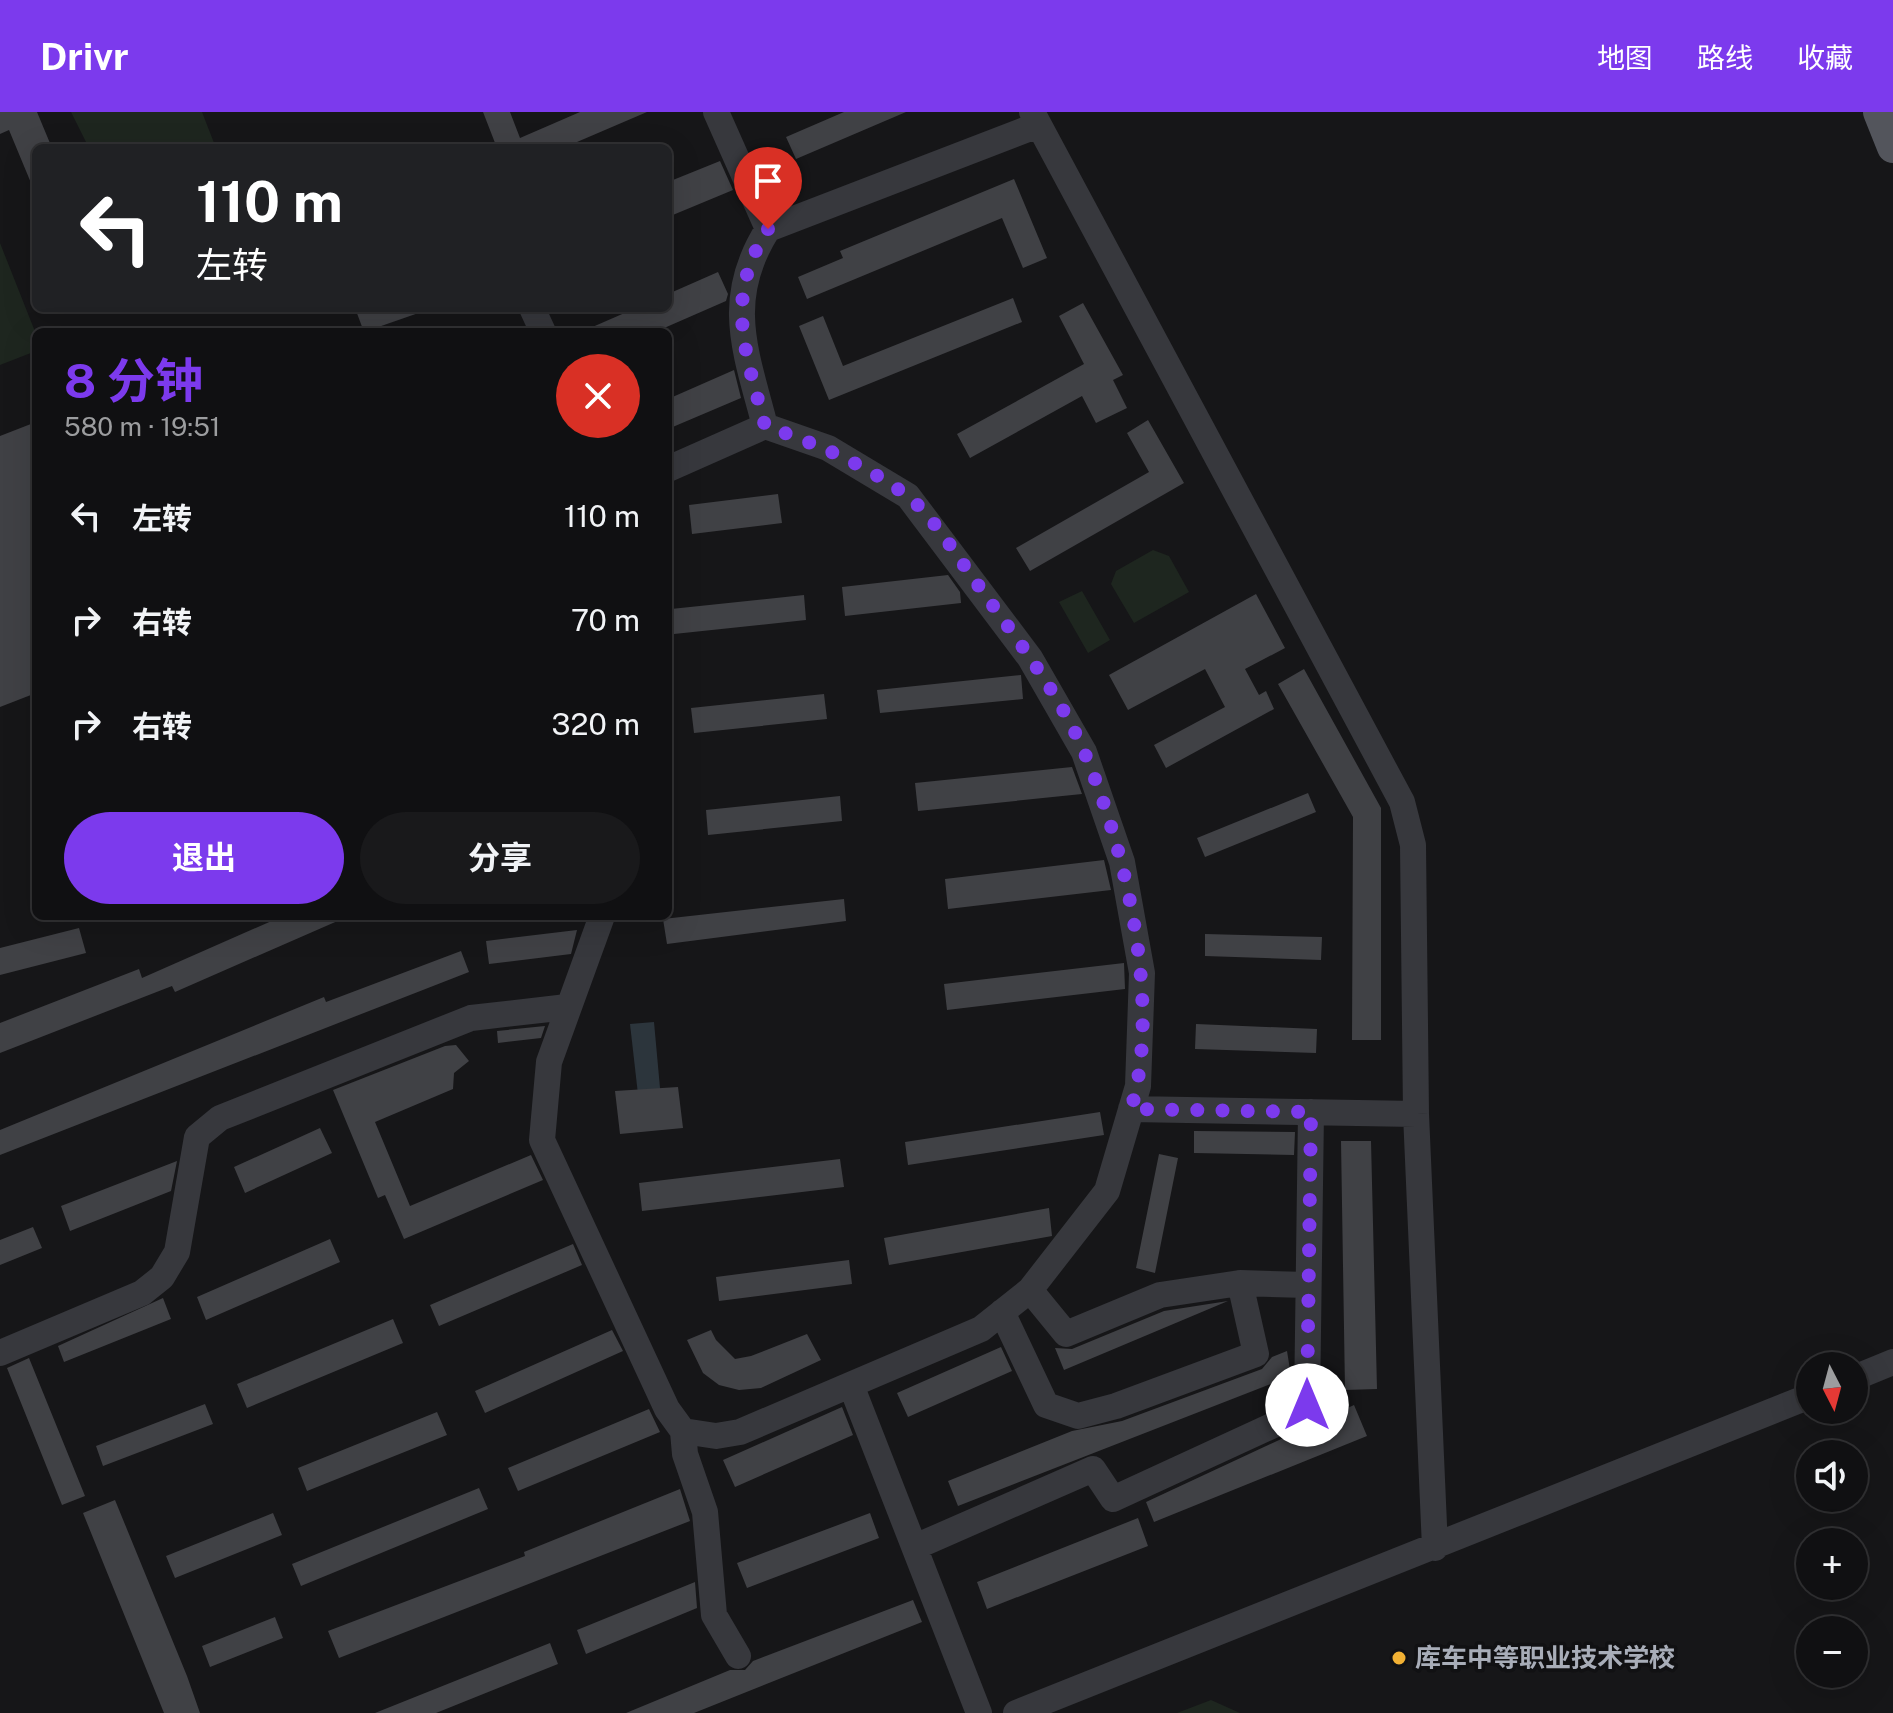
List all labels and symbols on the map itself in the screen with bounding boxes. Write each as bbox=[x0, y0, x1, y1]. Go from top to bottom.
pin bbox=[734, 147, 802, 229]
north arrow bbox=[1796, 1352, 1868, 1424]
position arrow bbox=[1265, 1363, 1349, 1447]
place label: 库车中等职业技术学校 bbox=[1415, 1642, 1675, 1673]
marker: 库车中等职业技术学校 bbox=[1390, 1649, 1408, 1667]

